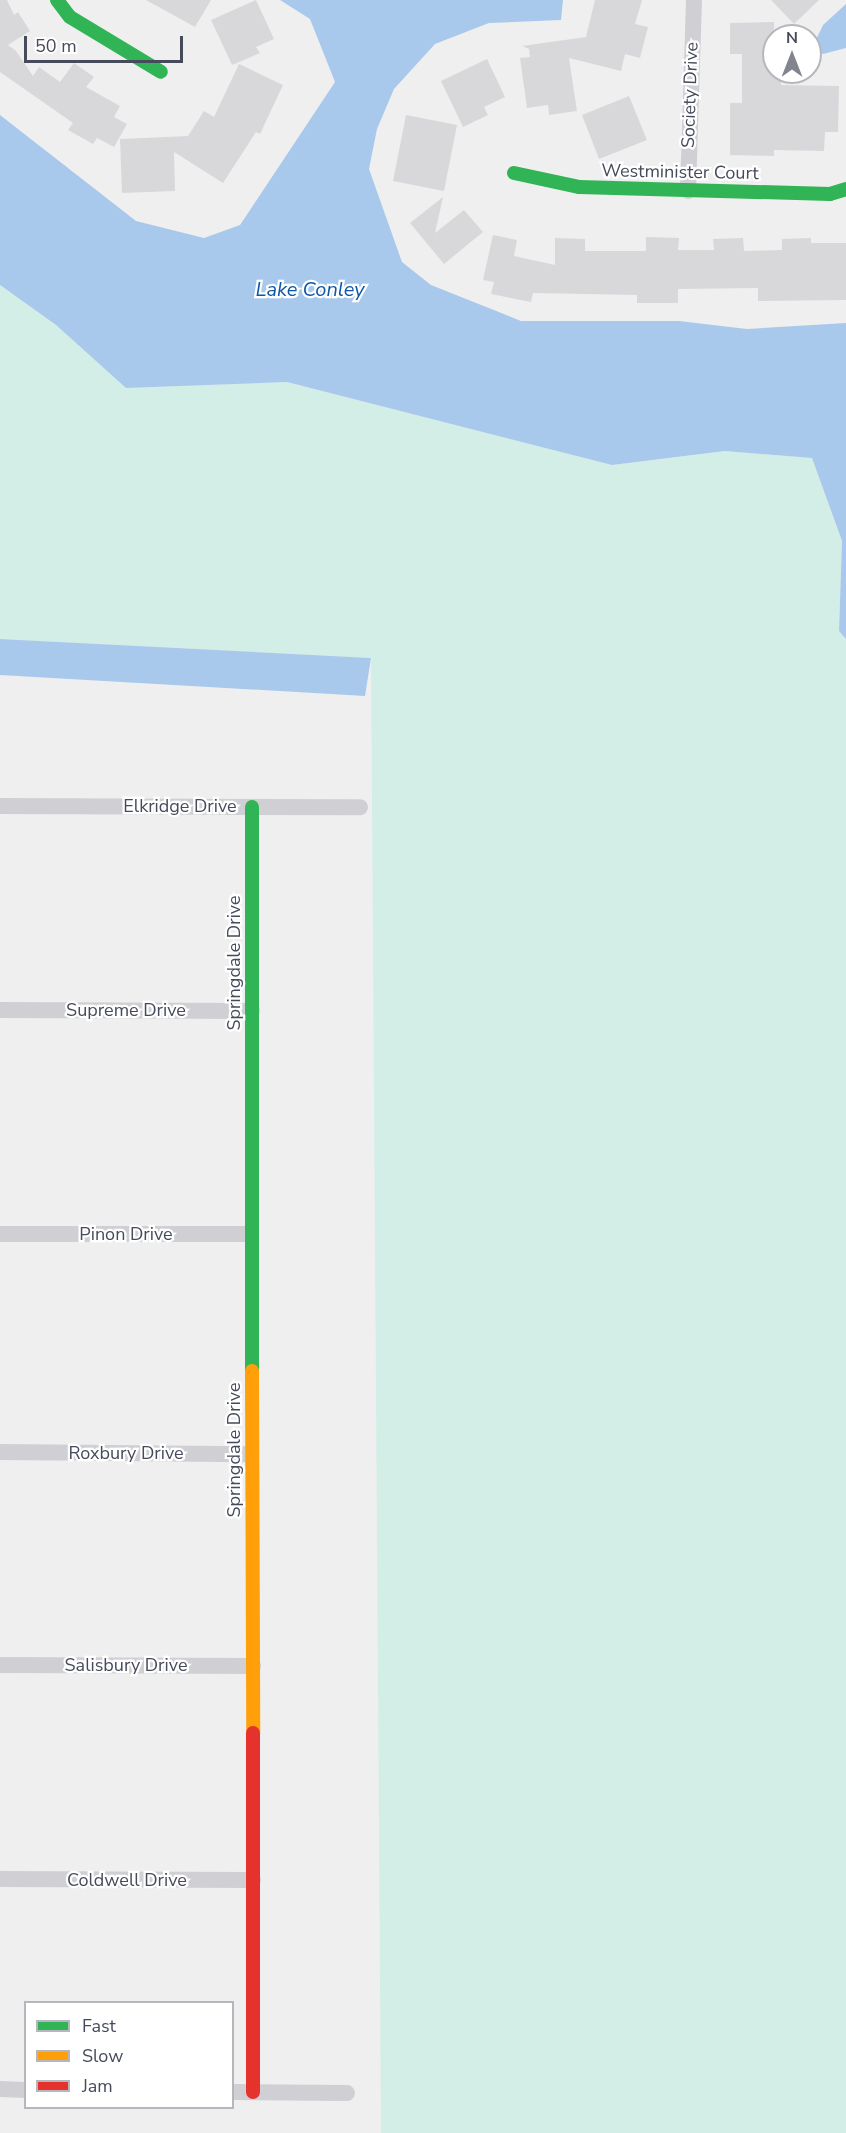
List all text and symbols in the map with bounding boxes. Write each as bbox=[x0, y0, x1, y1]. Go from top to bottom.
scale bar bbox=[27, 24, 186, 62]
north arrow bbox=[762, 24, 822, 84]
text: N bbox=[786, 27, 798, 49]
text: 50 m bbox=[35, 34, 77, 58]
street label: Society Drive bbox=[677, 42, 703, 148]
street label: Westminister Court bbox=[601, 160, 759, 184]
water label: Lake Conley bbox=[256, 277, 364, 301]
street label: Elkridge Drive bbox=[123, 795, 237, 817]
street label: Springdale Drive bbox=[223, 895, 245, 1031]
street label: Supreme Drive bbox=[66, 999, 186, 1021]
street label: Pinon Drive bbox=[79, 1223, 173, 1245]
street label: Springdale Drive bbox=[223, 1382, 245, 1518]
street label: Roxbury Drive bbox=[68, 1442, 184, 1464]
street label: Salisbury Drive bbox=[65, 1654, 187, 1676]
street label: Coldwell Drive bbox=[67, 1869, 187, 1891]
legend bbox=[24, 2001, 234, 2109]
text: Fast bbox=[82, 2014, 116, 2038]
text: Slow bbox=[82, 2044, 123, 2068]
text: Jam bbox=[82, 2074, 113, 2098]

